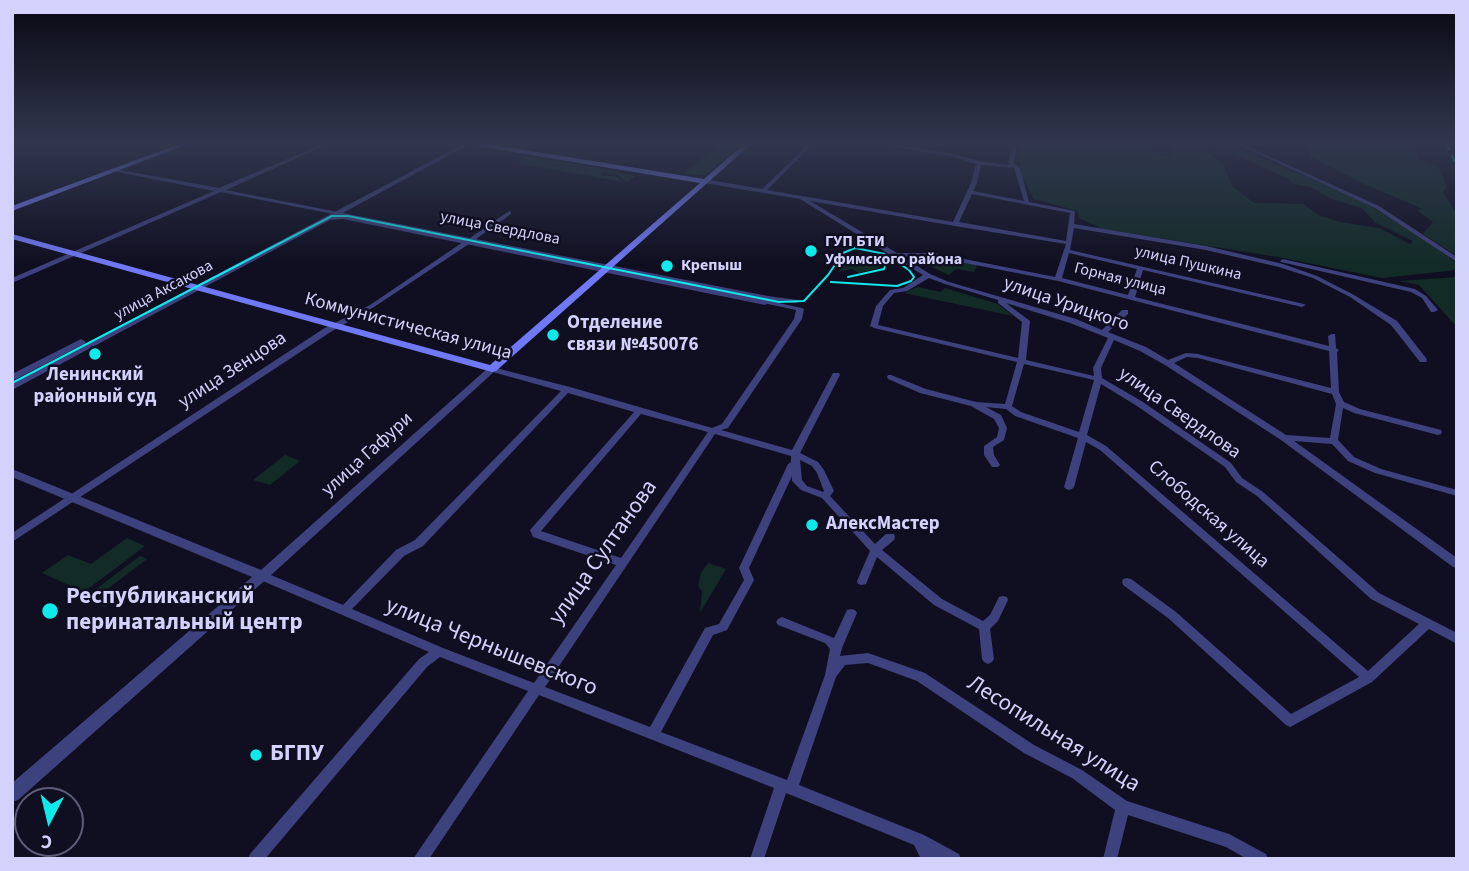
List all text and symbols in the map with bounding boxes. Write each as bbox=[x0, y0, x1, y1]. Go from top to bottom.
street label: улица Свердлова bbox=[439, 208, 561, 250]
place label: ГУП БТИ Уфимского района bbox=[825, 232, 962, 270]
street label: улица Пушкина bbox=[1133, 242, 1243, 286]
marker: ГУП БТИ Уфимского района bbox=[803, 243, 819, 259]
place label: Крепыш bbox=[681, 256, 742, 276]
street label: улица Аксакова bbox=[111, 257, 217, 325]
marker: Крепыш bbox=[659, 258, 675, 274]
street label: Горная улица bbox=[1072, 259, 1168, 301]
street label: улица Урицкого bbox=[1000, 273, 1132, 337]
street label: Коммунистическая улица bbox=[302, 288, 514, 366]
place label: Отделение связи №450076 bbox=[567, 313, 699, 357]
marker: Отделение связи №450076 bbox=[545, 327, 561, 343]
street label: улица Зенцова bbox=[175, 328, 291, 414]
marker: Ленинский районный суд bbox=[87, 346, 103, 362]
street label: улица Свердлова bbox=[1113, 363, 1245, 465]
place label: Ленинский районный суд bbox=[34, 365, 156, 409]
street label: улица Гафури bbox=[318, 408, 418, 502]
street label: Слободская улица bbox=[1143, 456, 1273, 574]
street label: улица Султанова bbox=[544, 475, 664, 631]
place label: АлексМастер bbox=[826, 514, 940, 536]
marker: АлексМастер bbox=[804, 517, 820, 533]
place label: Республиканский перинатальный центр bbox=[66, 584, 303, 638]
street label: улица Чернышевского bbox=[381, 593, 601, 703]
marker: Республиканский перинатальный центр bbox=[40, 601, 60, 621]
street label: Лесопильная улица bbox=[961, 671, 1145, 799]
place label: БГПУ bbox=[270, 741, 324, 769]
marker: БГПУ bbox=[248, 747, 264, 763]
north arrow bbox=[14, 787, 84, 857]
text: С bbox=[39, 827, 54, 855]

